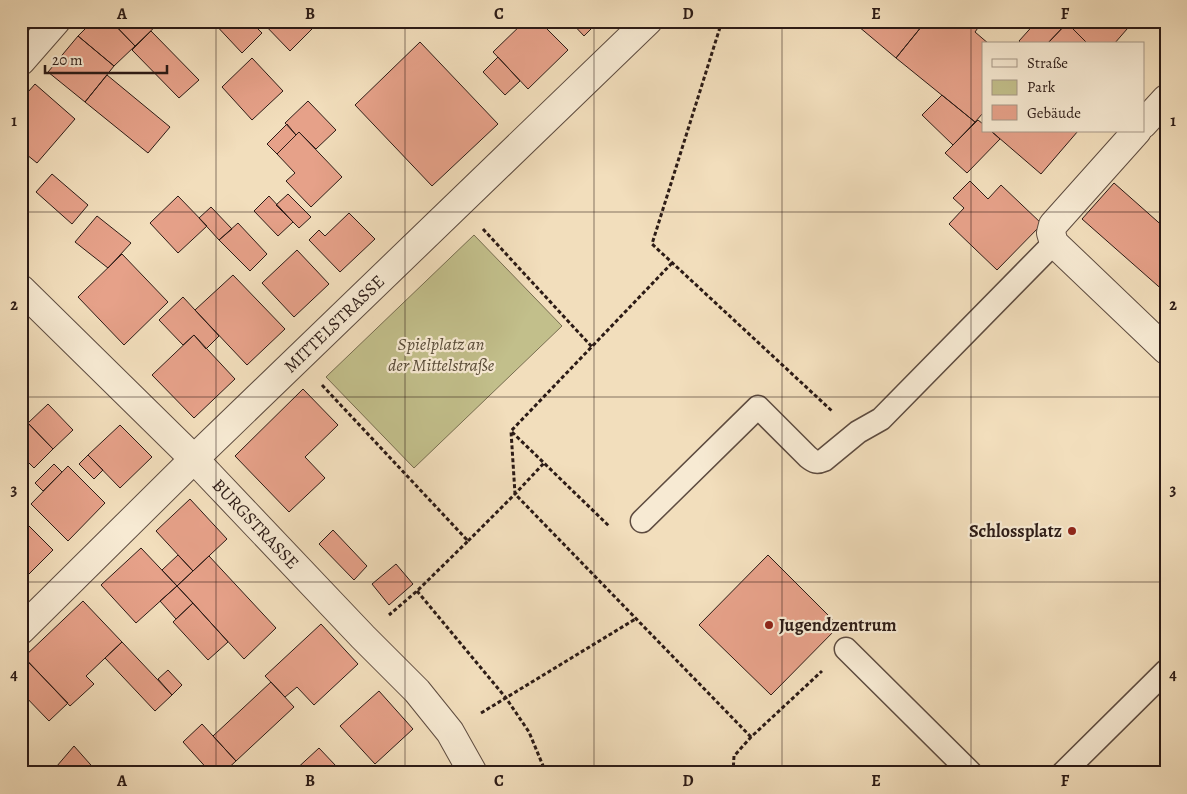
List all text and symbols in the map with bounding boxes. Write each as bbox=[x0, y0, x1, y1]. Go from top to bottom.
text: A bbox=[116, 3, 128, 25]
text: B bbox=[305, 3, 315, 25]
text: C bbox=[494, 3, 504, 25]
text: D bbox=[682, 3, 694, 25]
text: E bbox=[871, 3, 881, 25]
text: F bbox=[1061, 3, 1070, 25]
scale bar bbox=[45, 42, 168, 74]
legend bbox=[982, 42, 1144, 132]
text: 20 m bbox=[52, 50, 83, 70]
text: Straße bbox=[1027, 53, 1068, 73]
text: Park bbox=[1027, 77, 1056, 97]
text: Gebäude bbox=[1027, 103, 1081, 123]
text: 1 bbox=[11, 110, 17, 132]
text: 1 bbox=[1170, 110, 1176, 132]
street label: MITTELSTRASSE bbox=[278, 269, 390, 378]
text: 2 bbox=[10, 294, 18, 316]
text: 2 bbox=[1169, 294, 1177, 316]
park label: Spielplatz an der Mittelstraße bbox=[388, 332, 495, 377]
street label: BURGSTRASSE bbox=[207, 473, 304, 574]
text: 3 bbox=[11, 479, 18, 501]
text: 3 bbox=[1170, 479, 1177, 501]
place label: Schlossplatz bbox=[969, 519, 1062, 543]
marker: Schlossplatz bbox=[1066, 525, 1078, 537]
place label: Jugendzentrum bbox=[779, 613, 897, 637]
marker: Jugendzentrum bbox=[763, 619, 775, 631]
text: 4 bbox=[10, 664, 18, 686]
text: 4 bbox=[1169, 664, 1177, 686]
text: A bbox=[116, 770, 128, 792]
text: B bbox=[305, 770, 315, 792]
text: C bbox=[494, 770, 504, 792]
text: D bbox=[682, 770, 694, 792]
text: E bbox=[871, 770, 881, 792]
text: F bbox=[1061, 770, 1070, 792]

